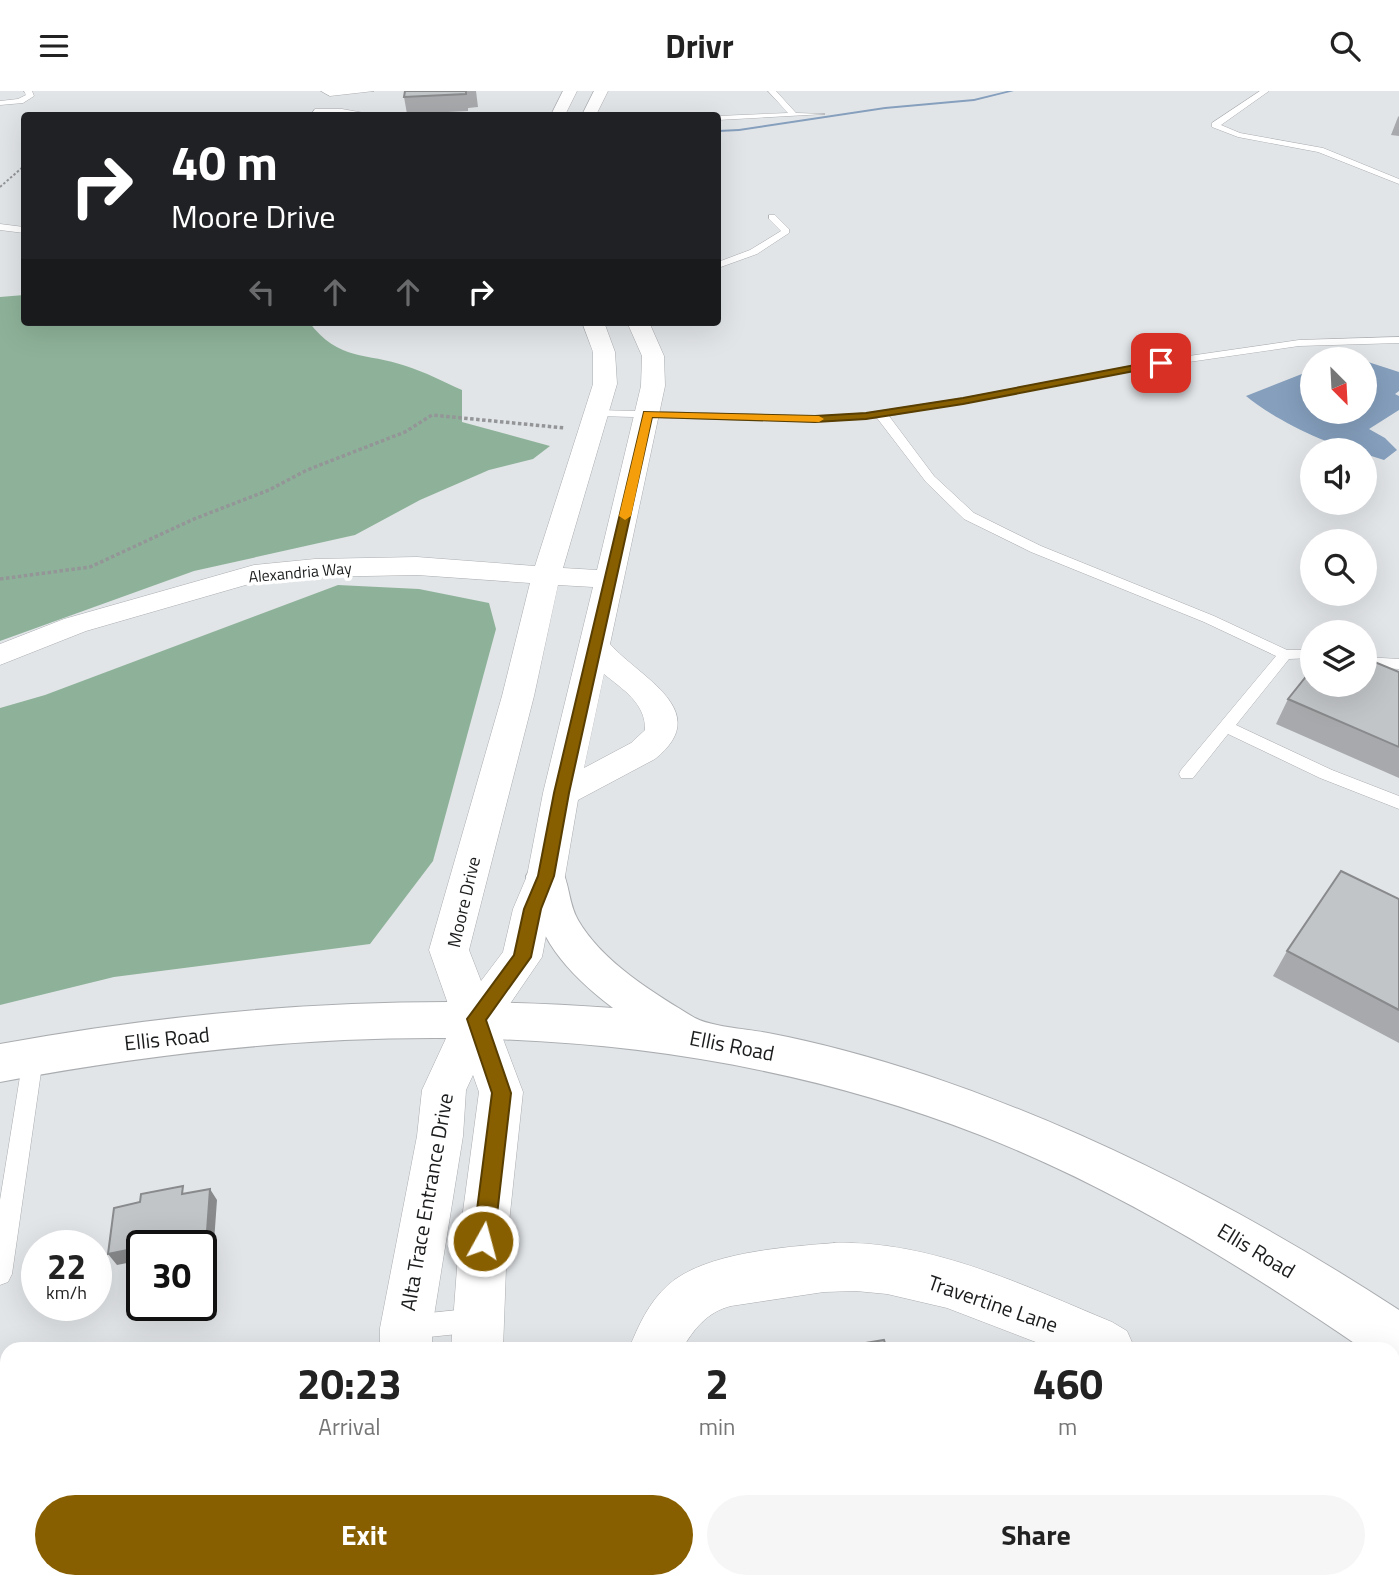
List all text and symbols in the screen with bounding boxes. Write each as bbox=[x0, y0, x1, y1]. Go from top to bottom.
text: Drivr bbox=[665, 22, 734, 70]
icon: menu bbox=[35, 27, 73, 65]
icon: search bbox=[1326, 27, 1364, 65]
text: 40 m bbox=[171, 124, 278, 199]
icon: right bbox=[56, 140, 147, 231]
text: Moore Drive bbox=[171, 192, 335, 240]
icon: left bbox=[243, 273, 281, 311]
icon: ahead bbox=[316, 273, 354, 311]
icon: ahead bbox=[389, 273, 427, 311]
icon: right bbox=[462, 273, 500, 311]
pin bbox=[1131, 333, 1191, 393]
icon: arrive bbox=[1142, 344, 1180, 382]
north arrow bbox=[1300, 347, 1377, 423]
map controls bbox=[1300, 347, 1377, 697]
button: sound bbox=[1300, 438, 1377, 515]
button: search bbox=[1300, 529, 1377, 606]
street label: Alexandria Way bbox=[247, 556, 353, 588]
button: layers bbox=[1300, 620, 1377, 697]
street label: Moore Drive bbox=[440, 854, 487, 950]
street label: Ellis Road bbox=[123, 1018, 211, 1058]
street label: Ellis Road bbox=[687, 1021, 777, 1069]
street label: Alta Trace Entrance Drive bbox=[391, 1090, 461, 1313]
position arrow bbox=[446, 1204, 520, 1278]
street label: Ellis Road bbox=[1212, 1214, 1302, 1286]
speed limit sign: 30 bbox=[126, 1230, 217, 1321]
text: 22 bbox=[47, 1239, 86, 1293]
street label: Travertine Lane bbox=[924, 1266, 1063, 1340]
text: km/h bbox=[46, 1279, 87, 1306]
text: 20:23 bbox=[297, 1351, 402, 1415]
text: 2 bbox=[705, 1351, 729, 1415]
text: 460 bbox=[1032, 1351, 1103, 1415]
text: Arrival bbox=[318, 1409, 381, 1444]
text: min bbox=[699, 1409, 735, 1444]
text: m bbox=[1058, 1409, 1077, 1444]
button: Exit bbox=[35, 1495, 693, 1575]
button: Share bbox=[707, 1495, 1365, 1575]

